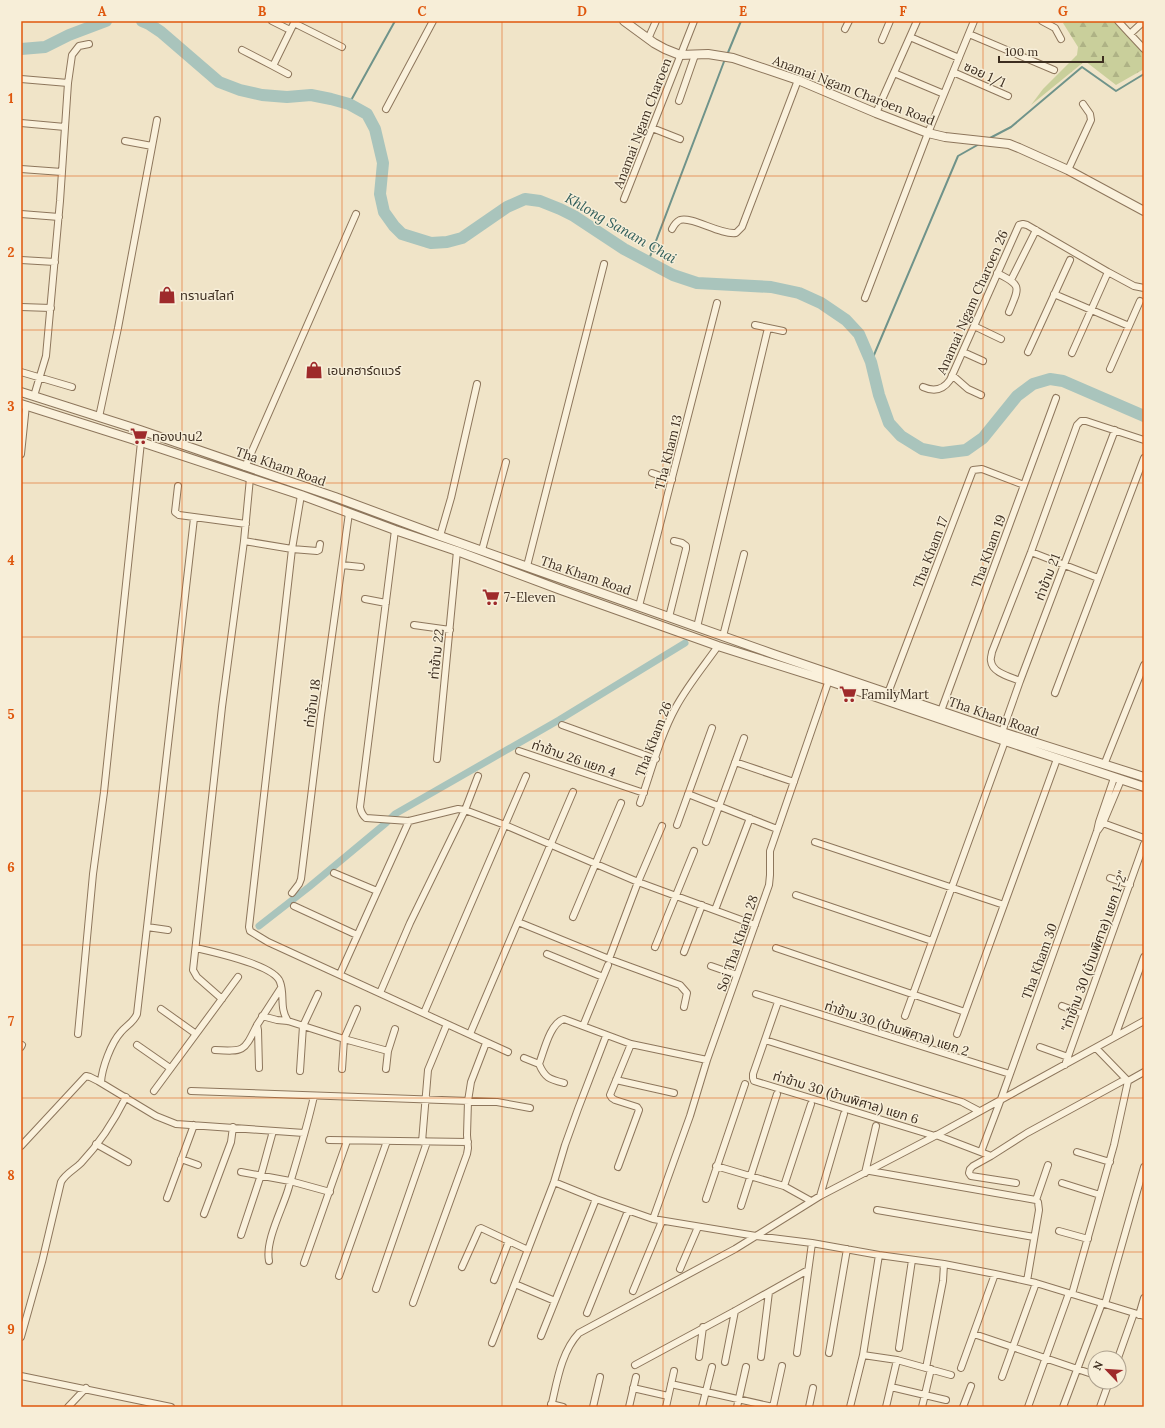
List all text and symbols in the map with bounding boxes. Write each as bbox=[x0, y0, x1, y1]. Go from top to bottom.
text: A bbox=[98, 3, 107, 20]
text: B bbox=[258, 3, 267, 20]
text: C bbox=[418, 3, 427, 20]
text: D bbox=[577, 3, 587, 20]
text: E bbox=[739, 3, 747, 20]
text: F bbox=[899, 3, 907, 20]
text: G bbox=[1058, 3, 1068, 20]
scale bar bbox=[999, 38, 1103, 64]
text: 100 m bbox=[1005, 44, 1038, 59]
street label: Anamai Ngam Charoen Road bbox=[769, 51, 937, 129]
street label: Anamai Ngam Charoen bbox=[609, 55, 675, 192]
street label: ซอย 1/1 bbox=[961, 58, 1009, 91]
text: 1 bbox=[8, 90, 14, 107]
water label: Khlong Sanam Chai bbox=[562, 189, 680, 267]
street label: Anamai Ngam Charoen 26 bbox=[932, 227, 1012, 378]
text: 2 bbox=[8, 244, 15, 261]
shop icon: ทรานสไลท์ bbox=[157, 285, 177, 305]
place label: ทรานสไลท์ bbox=[180, 287, 234, 304]
shop icon: เอนกฮาร์ดแวร์ bbox=[304, 360, 324, 380]
place label: เอนกฮาร์ดแวร์ bbox=[327, 362, 401, 379]
text: 3 bbox=[7, 398, 15, 415]
street label: Tha Kham 13 bbox=[651, 413, 686, 491]
supermarket icon: ทองปาน2 bbox=[129, 426, 149, 446]
place label: ทองปาน2 bbox=[152, 428, 202, 445]
street label: Tha Kham Road bbox=[233, 443, 329, 490]
street label: Tha Kham 19 bbox=[967, 512, 1010, 590]
street label: Tha Kham 17 bbox=[909, 514, 952, 590]
street label: ท่าข้าม 21 bbox=[1031, 551, 1064, 603]
text: 4 bbox=[7, 552, 15, 569]
street label: Tha Kham Road bbox=[538, 552, 634, 599]
supermarket icon: 7-Eleven bbox=[481, 587, 501, 607]
place label: 7-Eleven bbox=[504, 589, 556, 606]
street label: ท่าข้าม 22 bbox=[425, 628, 448, 680]
street label: ท่าข้าม 18 bbox=[301, 678, 324, 729]
supermarket icon: FamilyMart bbox=[838, 684, 858, 704]
place label: FamilyMart bbox=[861, 686, 929, 703]
street label: Tha Kham Road bbox=[946, 693, 1042, 740]
street label: Tha Kham 26 bbox=[631, 699, 676, 779]
text: 5 bbox=[7, 706, 15, 723]
street label: ท่าข้าม 26 แยก 4 bbox=[530, 736, 618, 781]
text: 6 bbox=[7, 859, 15, 876]
street label: "ท่าข้าม 30 (บ้านพิศาล) แยก 1-2" bbox=[1057, 868, 1132, 1034]
street label: Soi Tha Kham 28 bbox=[713, 893, 762, 994]
street label: Tha Kham 30 bbox=[1018, 921, 1061, 1002]
street label: ท่าข้าม 30 (บ้านพิศาล) แยก 2 bbox=[822, 997, 971, 1060]
text: 7 bbox=[8, 1013, 14, 1030]
street label: ท่าข้าม 30 (บ้านพิศาล) แยก 6 bbox=[771, 1067, 921, 1128]
text: 8 bbox=[7, 1167, 15, 1184]
text: 9 bbox=[7, 1321, 15, 1338]
north arrow bbox=[1087, 1350, 1127, 1390]
text: N bbox=[1090, 1359, 1106, 1373]

